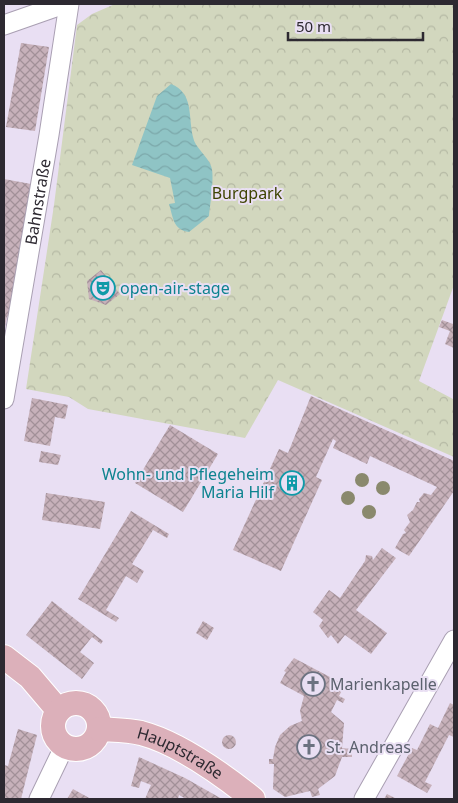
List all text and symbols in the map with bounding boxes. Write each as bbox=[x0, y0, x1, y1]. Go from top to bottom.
scale bar bbox=[288, 10, 423, 42]
text: 50 m bbox=[296, 16, 331, 36]
street label: Bahnstraße bbox=[19, 157, 56, 247]
park label: Burgpark bbox=[212, 182, 283, 204]
theatre icon: open-air-stage bbox=[90, 275, 116, 301]
place label: open-air-stage bbox=[120, 277, 230, 299]
place label: Wohn- und Pflegeheim Maria Hilf bbox=[102, 463, 275, 503]
building icon: Wohn- und Pflegeheim Maria Hilf bbox=[279, 470, 305, 496]
church icon: Marienkapelle bbox=[300, 671, 326, 697]
place label: Marienkapelle bbox=[330, 673, 437, 695]
street label: Hauptstraße bbox=[135, 721, 228, 784]
church icon: St. Andreas bbox=[296, 734, 322, 760]
place label: St. Andreas bbox=[326, 736, 411, 758]

